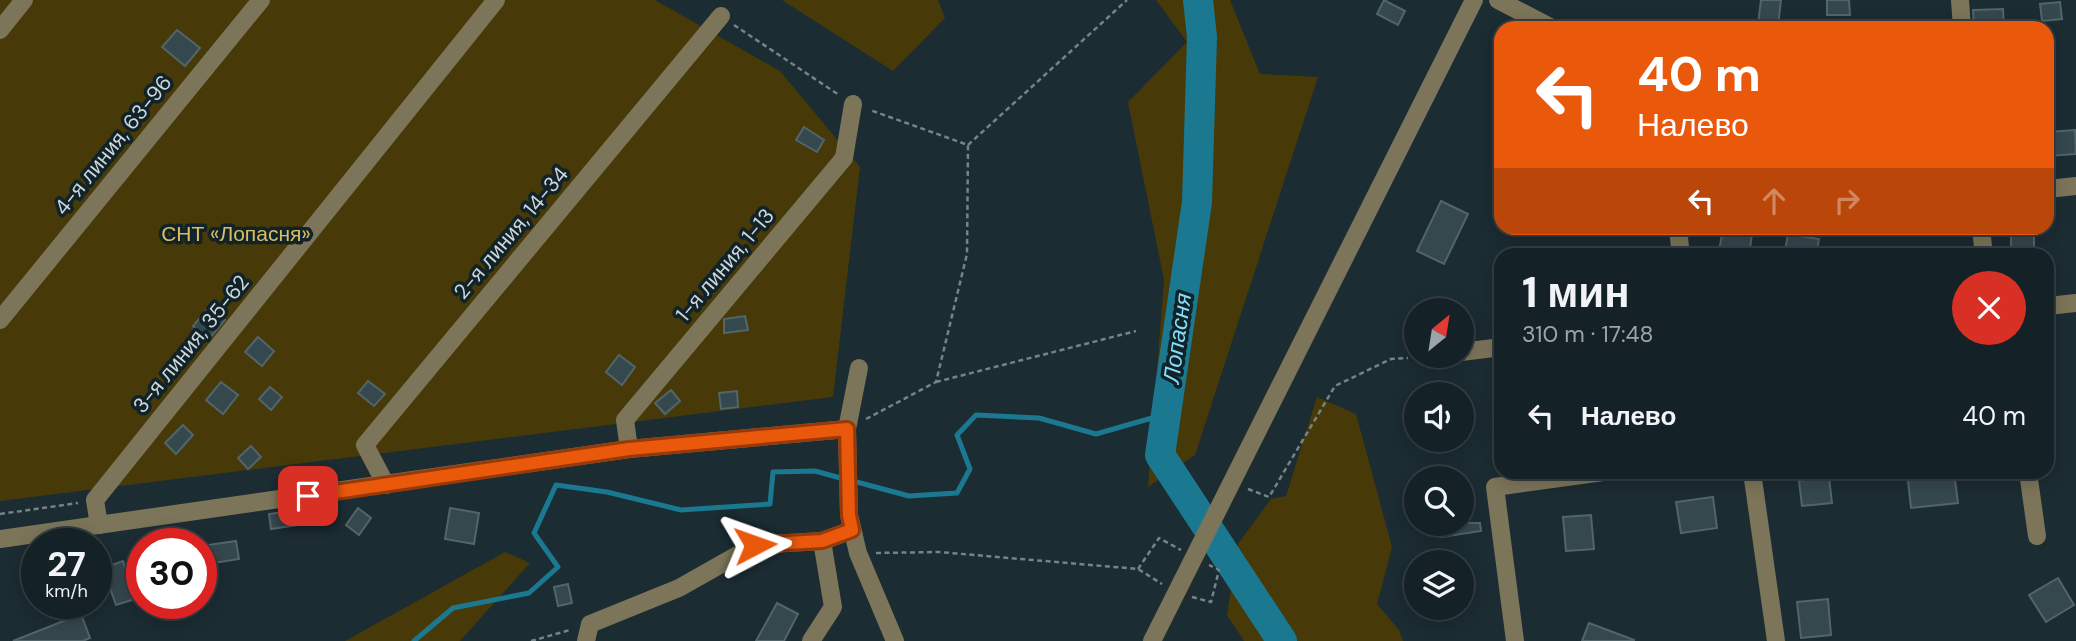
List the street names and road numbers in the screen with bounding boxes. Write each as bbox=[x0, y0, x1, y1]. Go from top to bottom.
street label: 4-я линия, 63-96 bbox=[48, 69, 178, 221]
street label: 2-я линия, 14-34 bbox=[447, 161, 575, 305]
street label: 1-я линия, 1-13 bbox=[669, 202, 781, 328]
street label: 3-я линия, 35-62 bbox=[127, 269, 255, 419]

